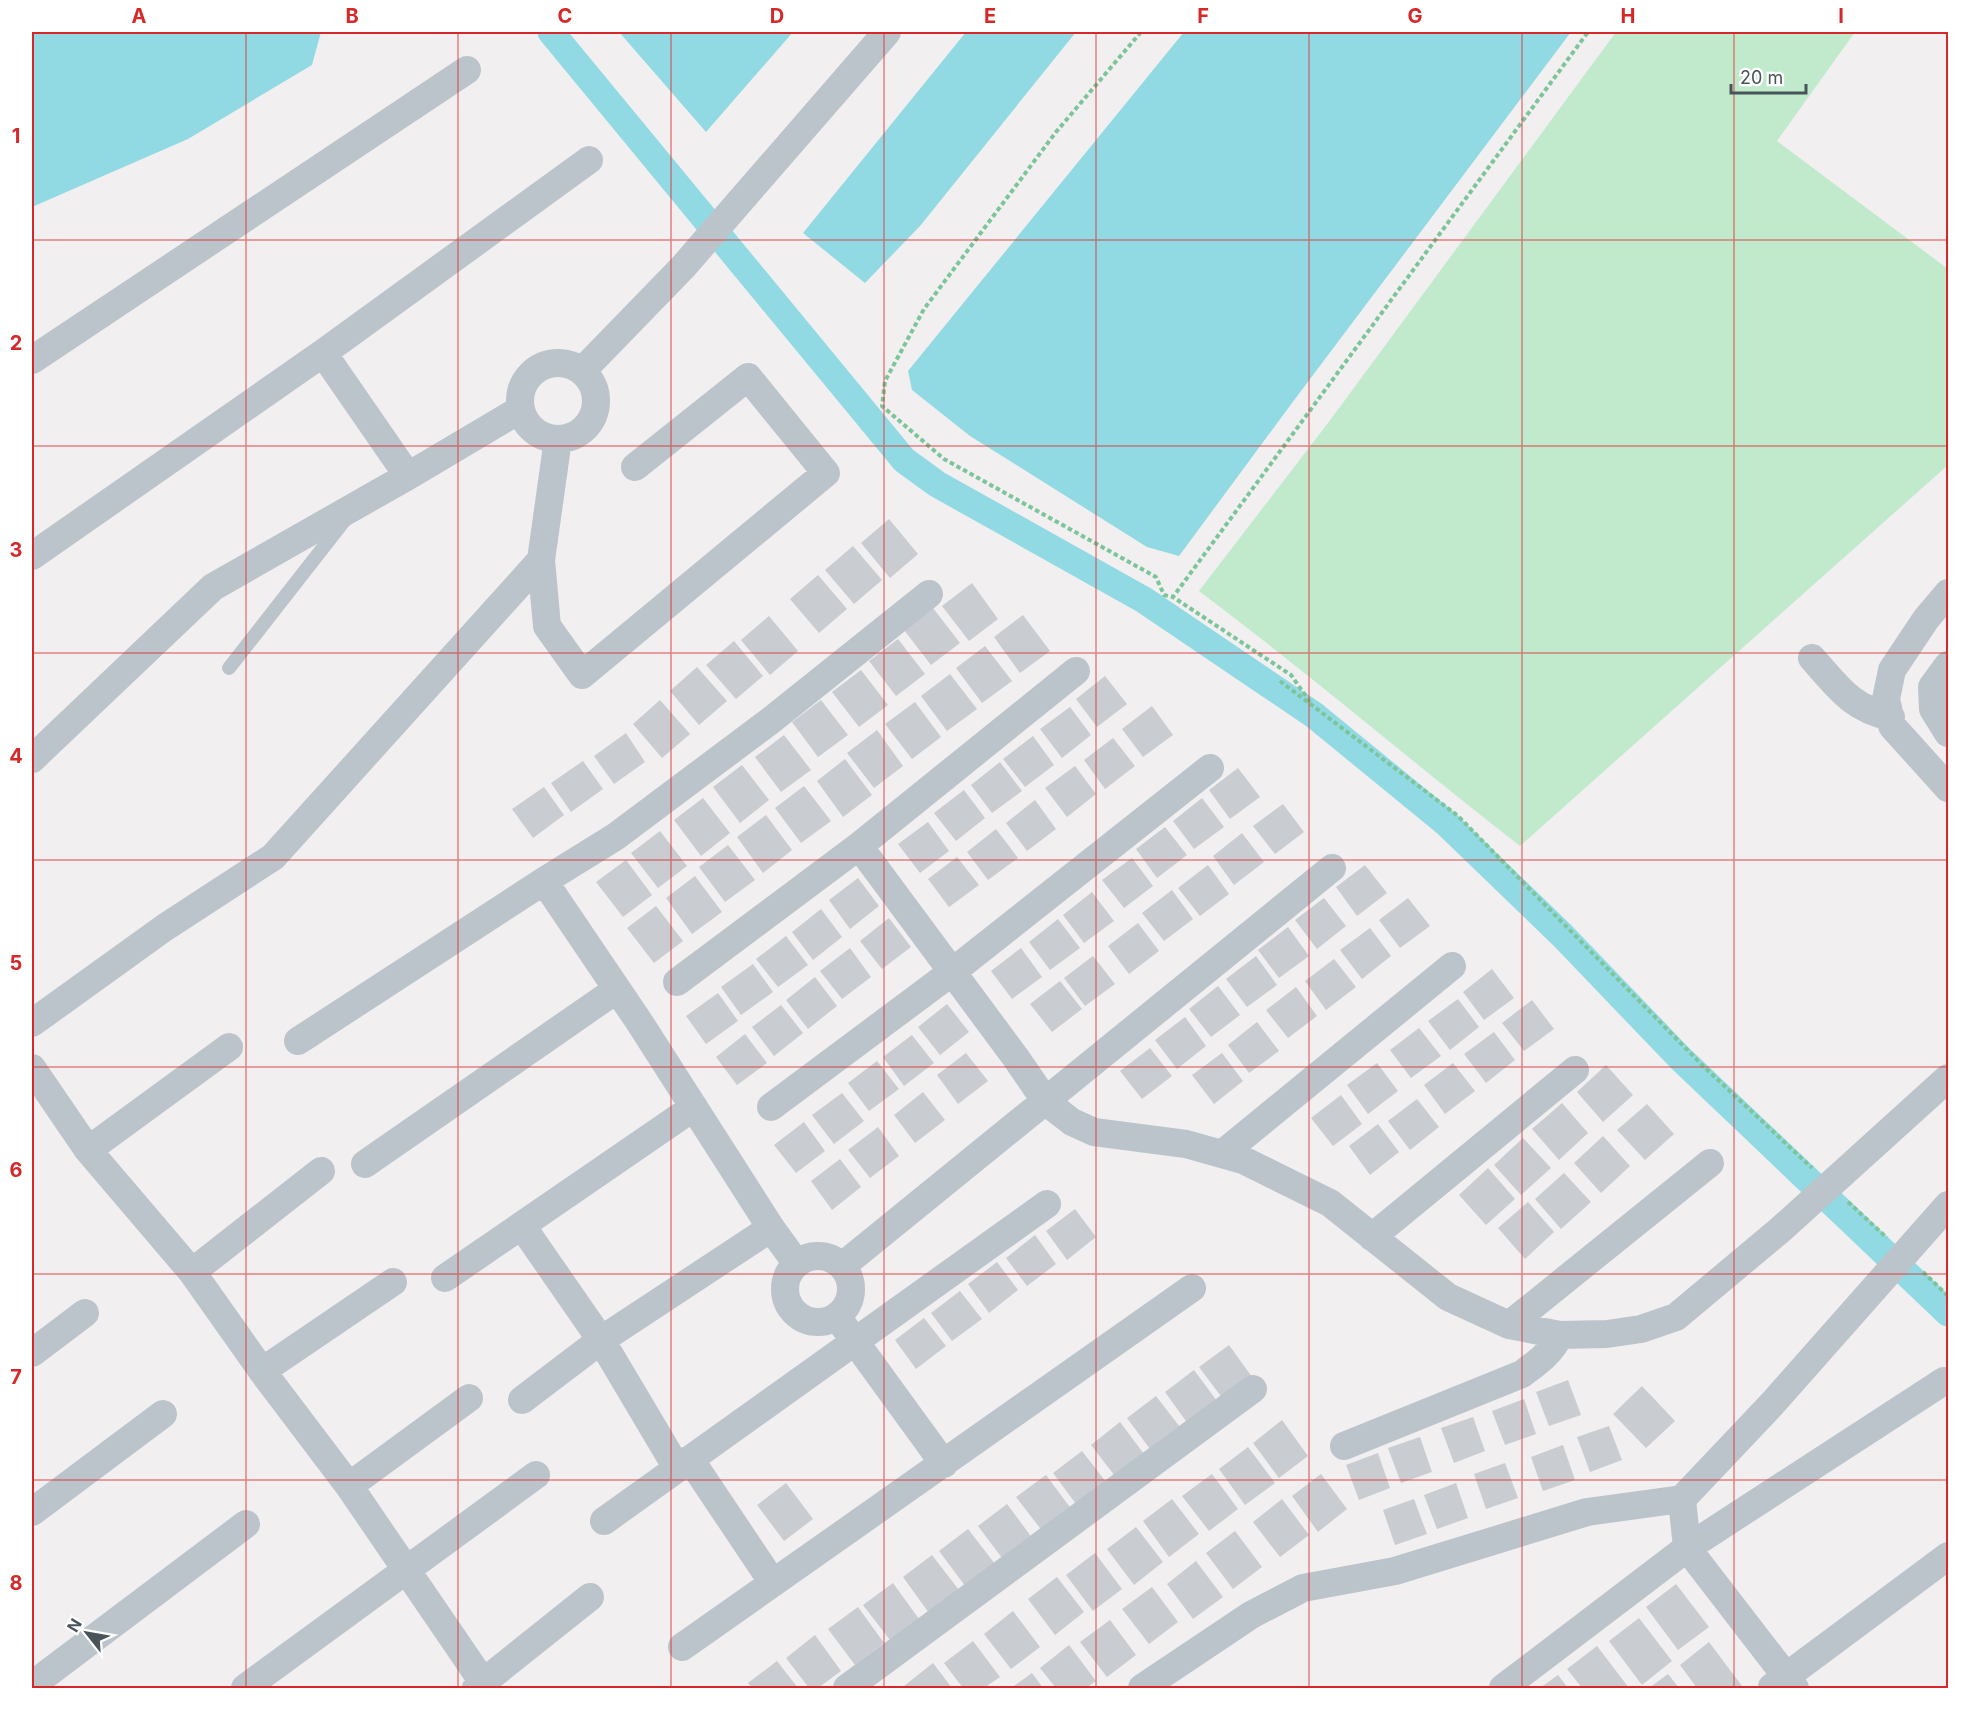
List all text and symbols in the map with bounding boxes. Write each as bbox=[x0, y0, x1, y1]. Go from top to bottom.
text: A bbox=[132, 4, 147, 28]
text: B bbox=[345, 4, 359, 28]
text: C bbox=[558, 4, 572, 28]
text: D bbox=[770, 4, 784, 28]
text: E bbox=[984, 4, 996, 28]
text: F bbox=[1197, 4, 1209, 28]
text: G bbox=[1407, 4, 1423, 28]
text: H bbox=[1621, 4, 1635, 28]
text: I bbox=[1838, 4, 1844, 28]
scale bar bbox=[1731, 57, 1806, 95]
text: 20 m bbox=[1740, 67, 1783, 88]
text: 1 bbox=[12, 124, 20, 148]
text: 2 bbox=[10, 331, 22, 355]
text: 3 bbox=[10, 538, 22, 562]
text: 4 bbox=[9, 744, 23, 768]
text: 5 bbox=[10, 951, 22, 975]
text: 6 bbox=[10, 1158, 23, 1182]
text: 7 bbox=[10, 1365, 22, 1389]
text: 8 bbox=[9, 1571, 23, 1595]
north arrow bbox=[57, 1603, 117, 1663]
text: N bbox=[62, 1615, 86, 1636]

